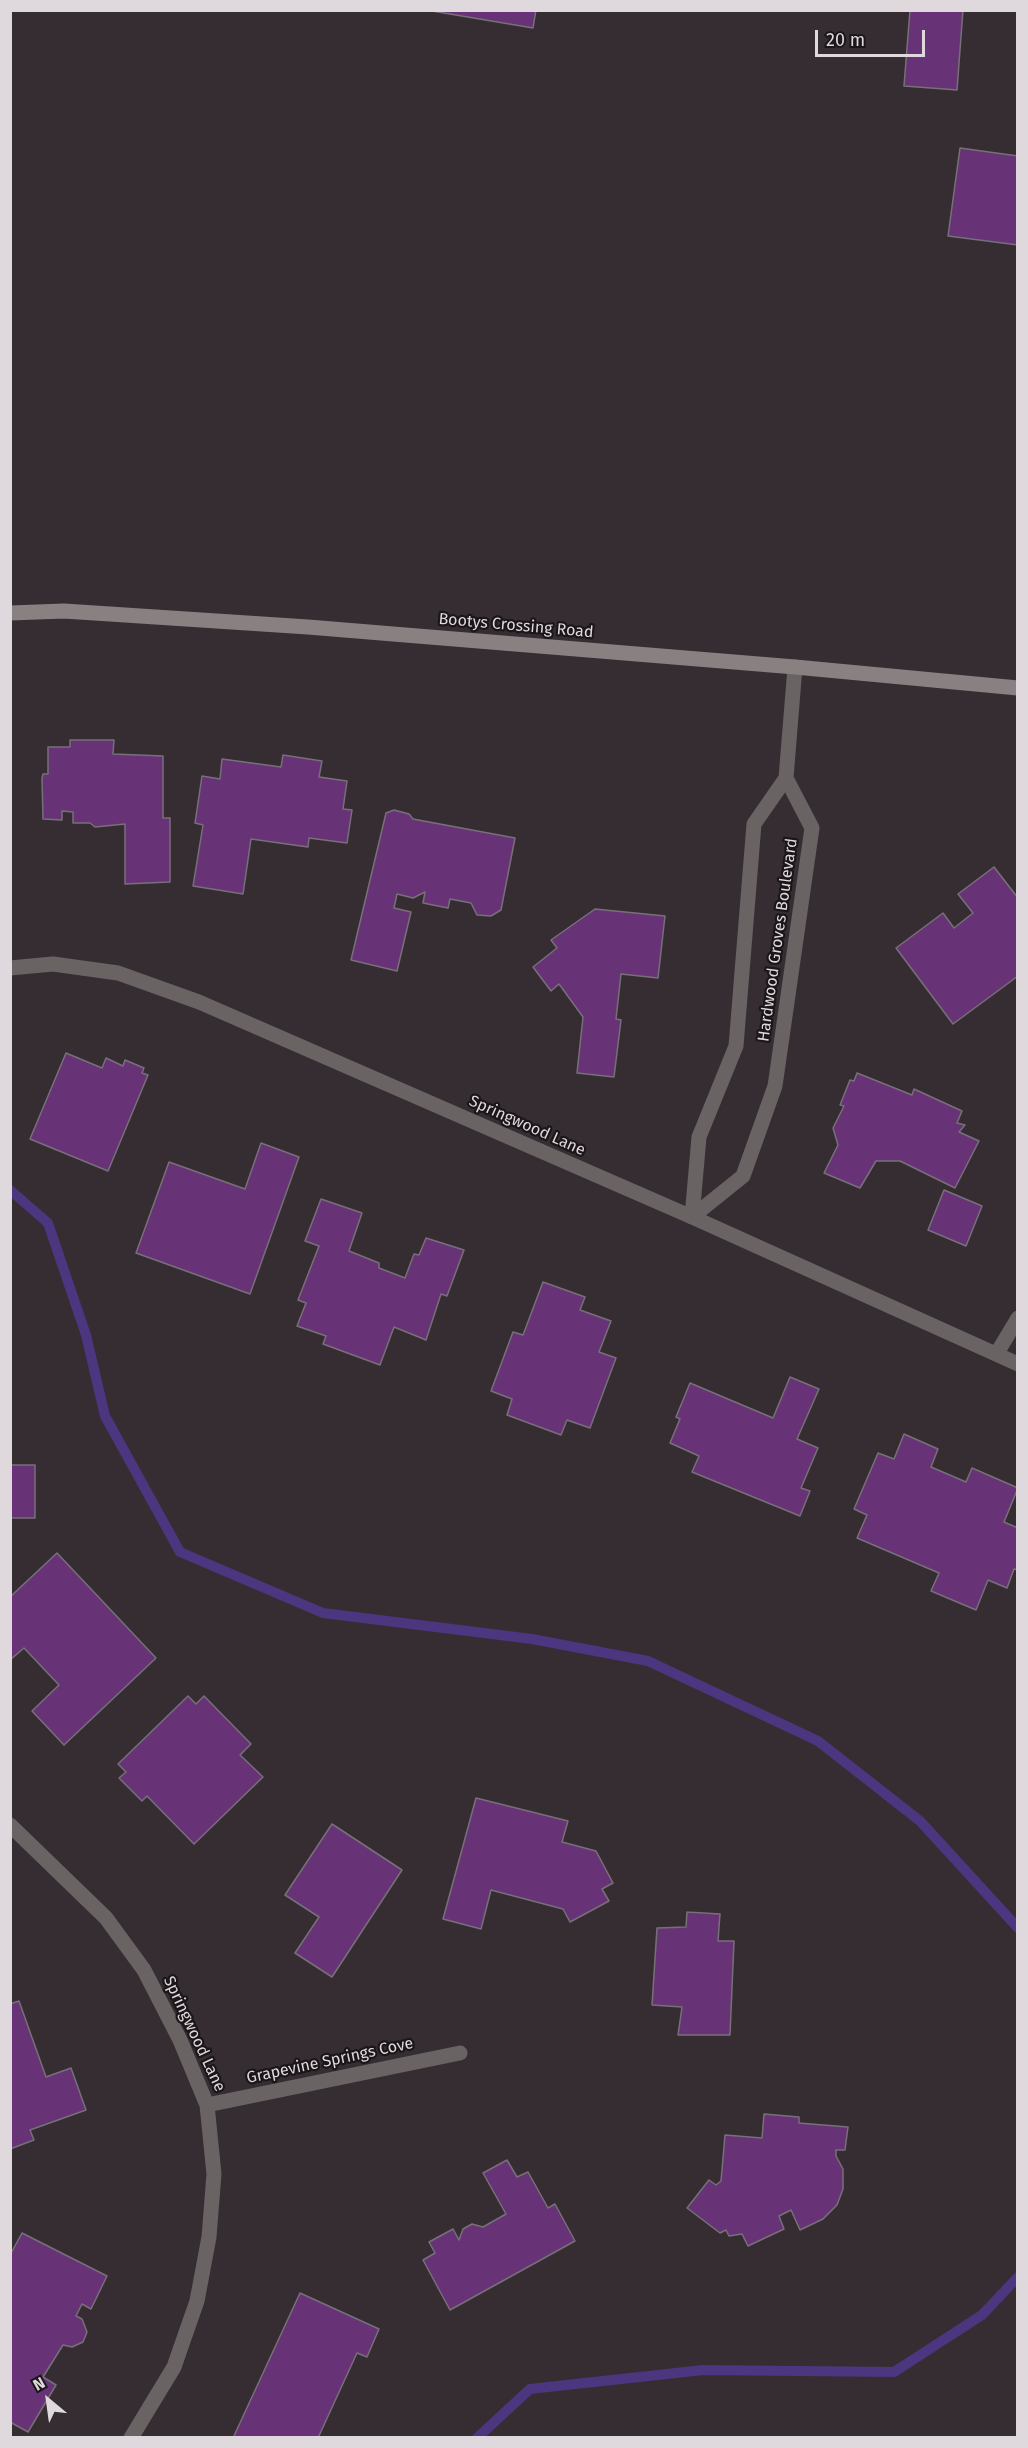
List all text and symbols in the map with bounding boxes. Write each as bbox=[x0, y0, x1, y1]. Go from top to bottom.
scale bar bbox=[818, 18, 928, 56]
text: 20 m bbox=[826, 29, 865, 51]
street label: Bootys Crossing Road bbox=[438, 610, 594, 642]
street label: Hardwood Groves Boulevard bbox=[754, 837, 802, 1043]
street label: Springwood Lane bbox=[466, 1092, 588, 1160]
street label: Springwood Lane bbox=[159, 1973, 229, 2095]
street label: Grapevine Springs Cove bbox=[245, 2034, 415, 2088]
north arrow bbox=[18, 2370, 78, 2430]
text: N bbox=[30, 2373, 48, 2395]

